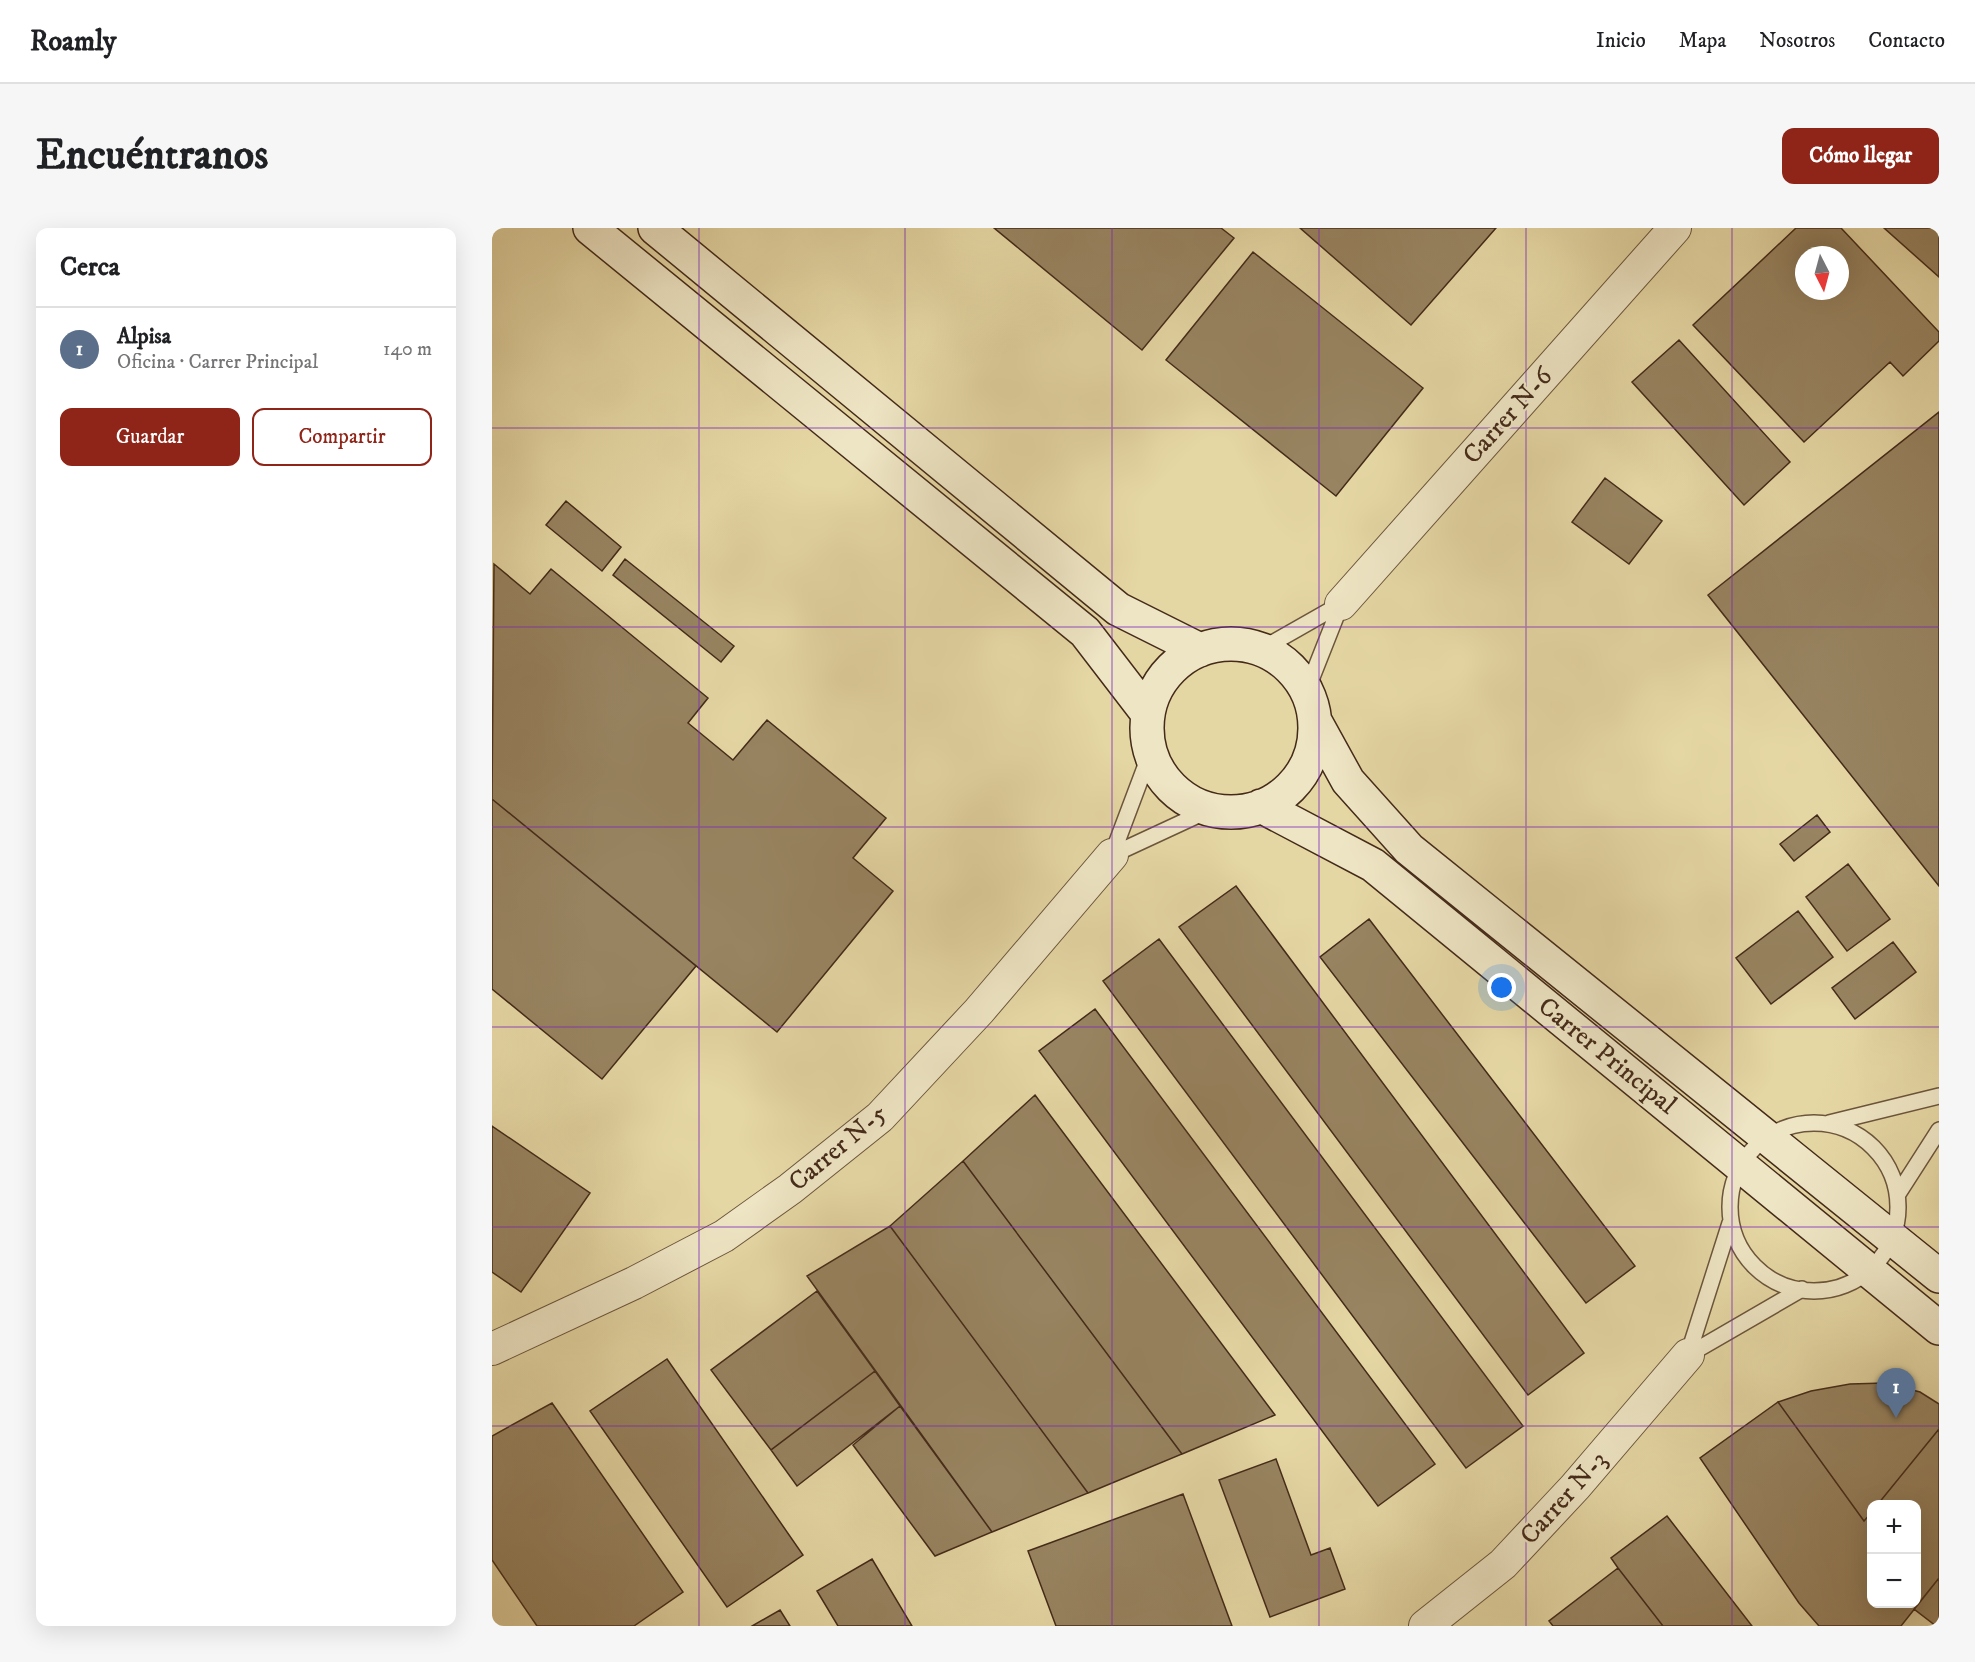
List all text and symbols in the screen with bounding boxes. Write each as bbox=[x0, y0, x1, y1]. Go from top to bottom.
text: Roamly bbox=[30, 24, 116, 59]
text: Inicio bbox=[1596, 28, 1646, 54]
text: Mapa bbox=[1679, 28, 1726, 54]
text: Nosotros bbox=[1759, 28, 1835, 54]
text: Contacto bbox=[1868, 28, 1945, 54]
button: Cómo llegar bbox=[1782, 128, 1939, 184]
text: Encuéntranos bbox=[36, 130, 268, 182]
north arrow bbox=[1795, 246, 1849, 300]
text: Cerca bbox=[60, 251, 120, 284]
text: Alpisa bbox=[117, 323, 171, 350]
text: 1 bbox=[76, 337, 83, 362]
text: 140 m bbox=[383, 337, 432, 362]
text: Oficina · Carrer Principal bbox=[117, 350, 318, 375]
street label: Carrer N-6 bbox=[1456, 360, 1561, 471]
button: Guardar bbox=[60, 408, 240, 466]
button: Compartir bbox=[252, 408, 432, 466]
your location bbox=[1487, 973, 1516, 1002]
street label: Carrer Principal bbox=[1531, 990, 1683, 1122]
street label: Carrer N-5 bbox=[782, 1097, 894, 1199]
pin: 1 bbox=[1876, 1368, 1916, 1418]
street label: Carrer N-3 bbox=[1513, 1444, 1615, 1552]
map controls bbox=[1867, 1500, 1921, 1608]
button: + bbox=[1867, 1500, 1921, 1554]
button: − bbox=[1867, 1554, 1921, 1608]

